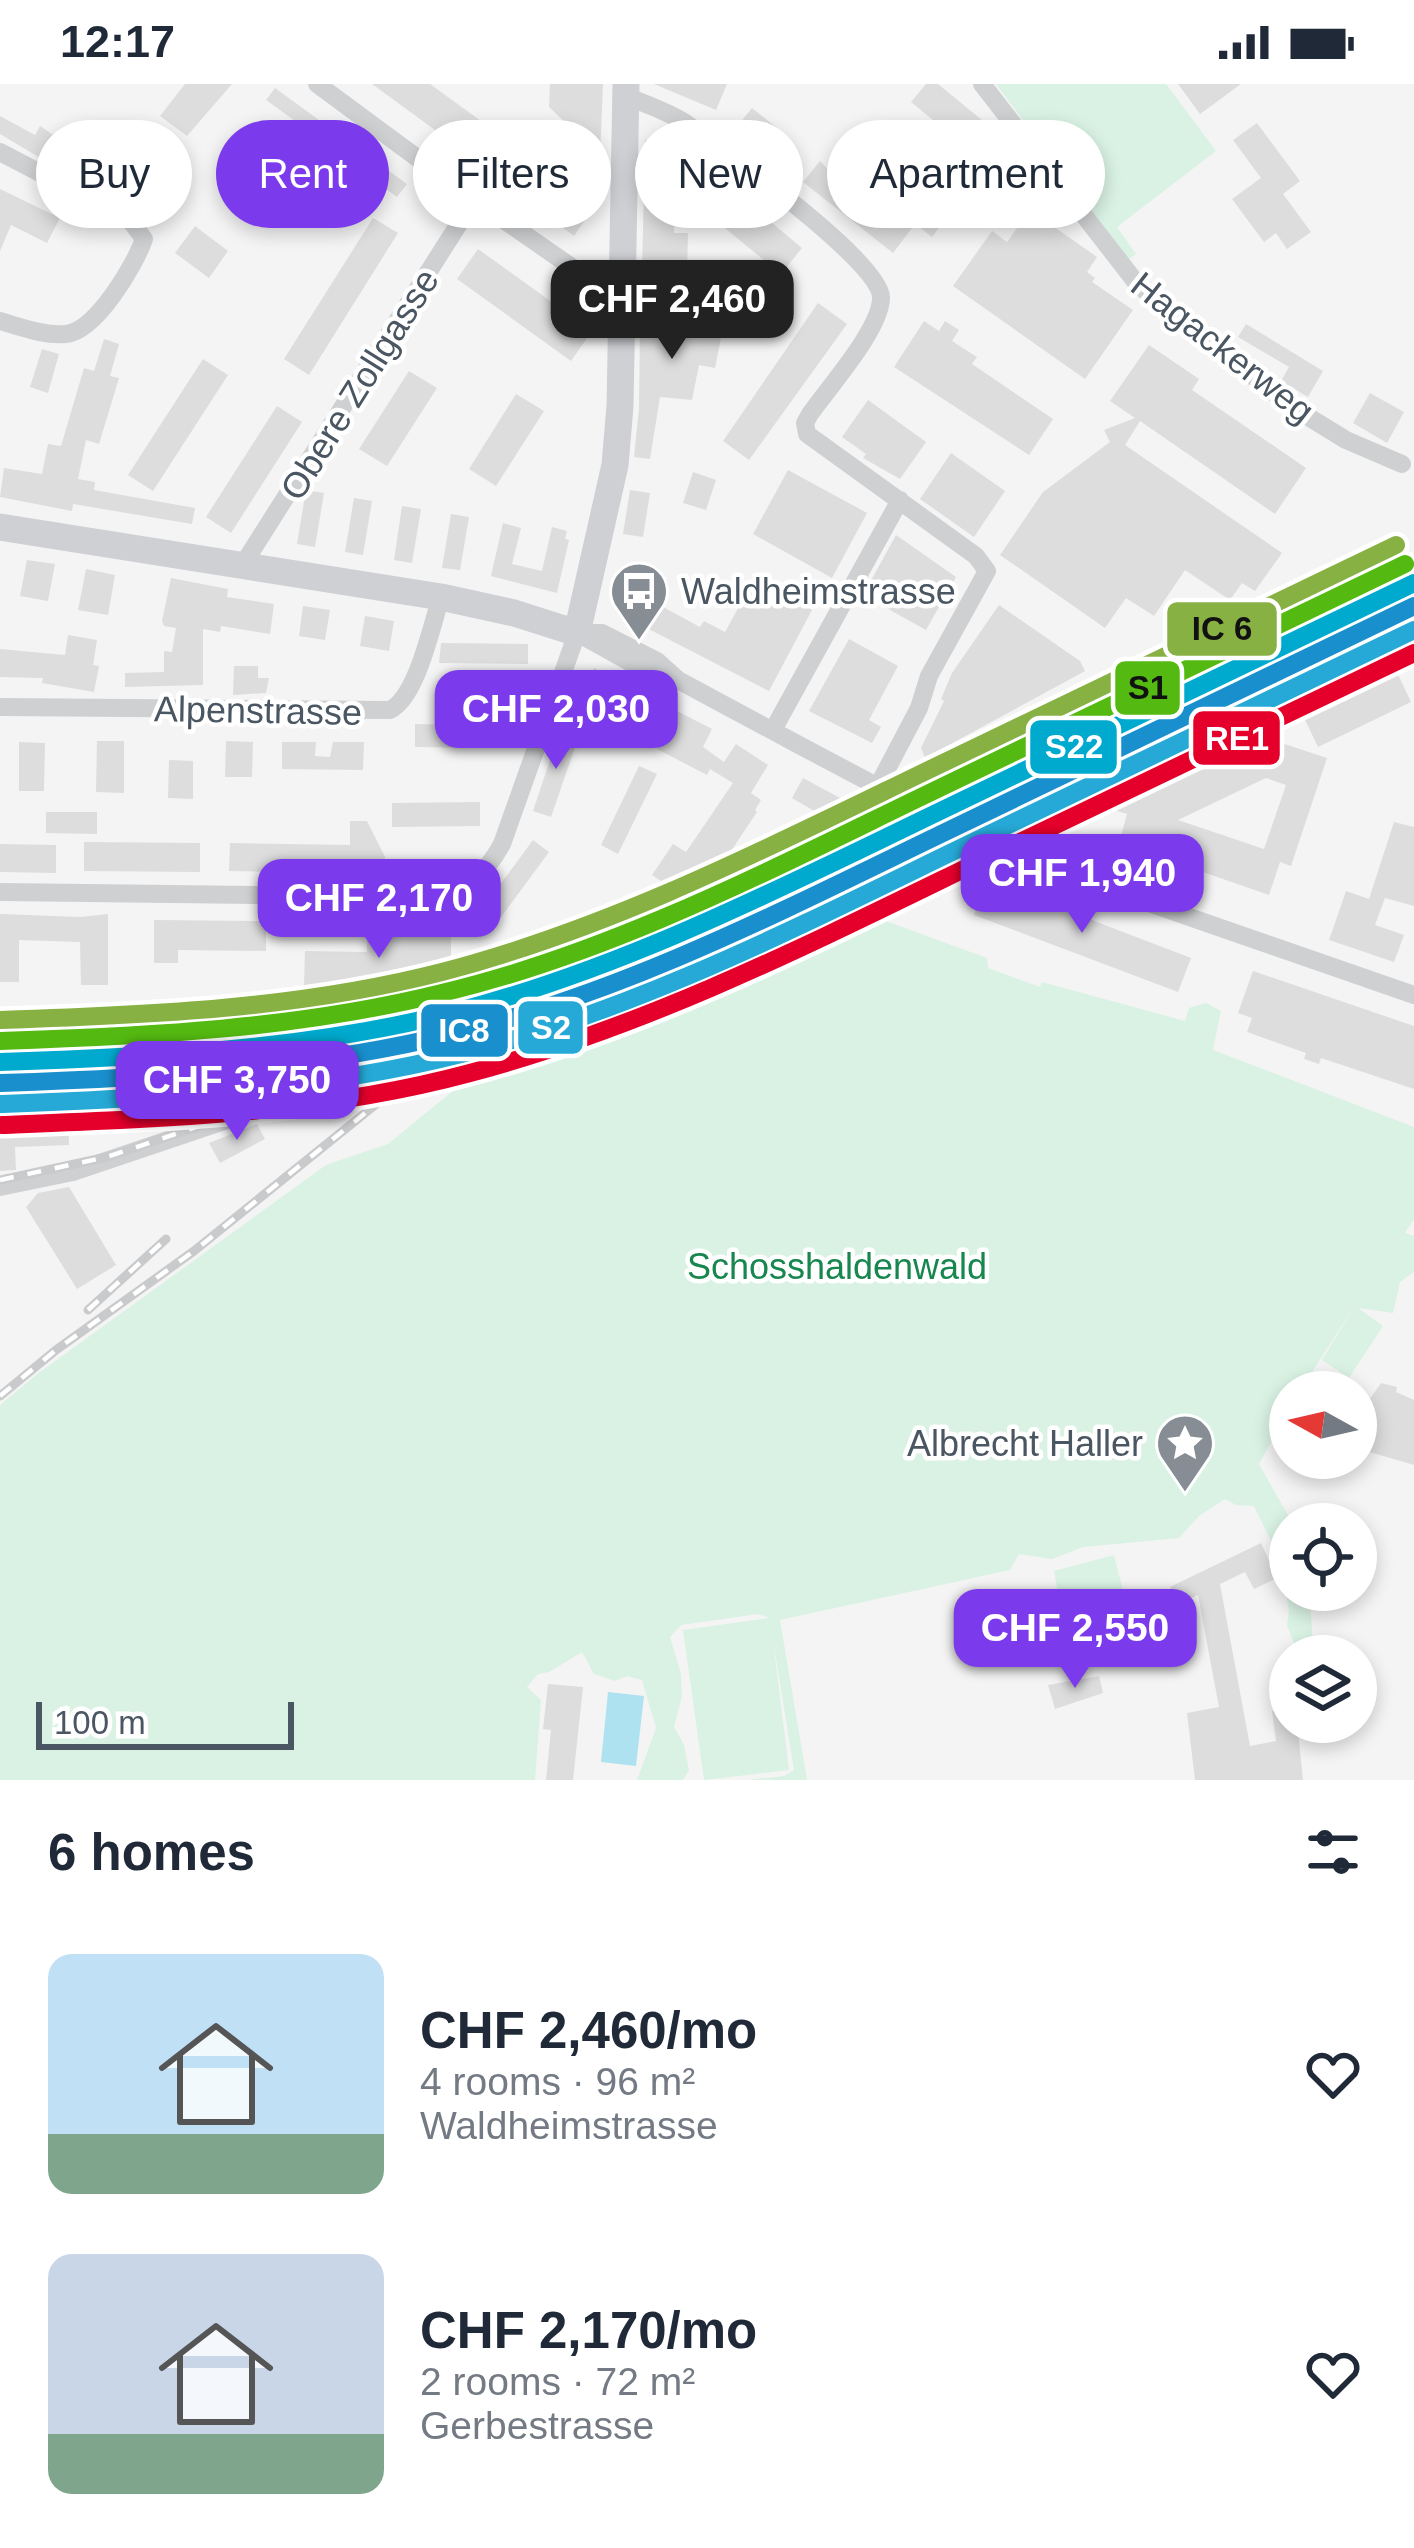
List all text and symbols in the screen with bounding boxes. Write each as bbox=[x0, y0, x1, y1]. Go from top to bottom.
text: 12:17 bbox=[60, 16, 175, 67]
chip: Buy bbox=[36, 120, 192, 228]
chip: Rent bbox=[216, 120, 389, 228]
chip: Filters bbox=[413, 120, 611, 228]
chip: New bbox=[635, 120, 803, 228]
chip: Apartment bbox=[827, 120, 1105, 228]
pin: CHF 2,460 bbox=[535, 260, 809, 362]
street label: Obere Zollgasse bbox=[272, 261, 447, 507]
street label: Hagackerweg bbox=[1123, 263, 1322, 431]
text: CHF 2,460 bbox=[578, 277, 766, 320]
bus stop icon: Waldheimstrasse bbox=[608, 560, 670, 642]
place label: Waldheimstrasse bbox=[681, 571, 956, 612]
line badge: IC 6 bbox=[1165, 600, 1279, 658]
text: IC 6 bbox=[1192, 610, 1252, 647]
line badge: S1 bbox=[1113, 659, 1182, 717]
text: S1 bbox=[1128, 669, 1168, 706]
pin: CHF 2,030 bbox=[419, 670, 693, 772]
text: CHF 2,030 bbox=[462, 687, 650, 730]
street label: Alpenstrasse bbox=[154, 688, 362, 733]
line badge: RE1 bbox=[1191, 709, 1282, 767]
line badge: S22 bbox=[1028, 718, 1119, 776]
text: RE1 bbox=[1205, 720, 1269, 757]
text: S22 bbox=[1045, 728, 1103, 765]
pin: CHF 1,940 bbox=[945, 834, 1219, 936]
text: CHF 1,940 bbox=[988, 851, 1176, 894]
pin: CHF 2,170 bbox=[242, 859, 516, 961]
text: CHF 2,170 bbox=[285, 876, 473, 919]
line badge: S2 bbox=[516, 999, 585, 1056]
line badge: IC8 bbox=[419, 1002, 510, 1059]
text: S2 bbox=[531, 1009, 571, 1046]
text: IC8 bbox=[438, 1012, 490, 1049]
pin: CHF 3,750 bbox=[100, 1041, 374, 1143]
text: CHF 3,750 bbox=[143, 1058, 331, 1101]
park label: Schosshaldenwald bbox=[687, 1246, 987, 1287]
north arrow bbox=[1269, 1371, 1377, 1479]
map controls bbox=[1269, 1371, 1377, 1743]
place icon: Albrecht Haller bbox=[1154, 1412, 1216, 1494]
place label: Albrecht Haller bbox=[907, 1423, 1143, 1464]
button: locate bbox=[1269, 1503, 1377, 1611]
pin: CHF 2,550 bbox=[938, 1589, 1212, 1691]
text: CHF 2,550 bbox=[981, 1606, 1169, 1649]
button: layers bbox=[1269, 1635, 1377, 1743]
scale bar bbox=[36, 1696, 294, 1749]
text: 100 m bbox=[54, 1704, 146, 1741]
icon: filters bbox=[1300, 1819, 1366, 1885]
text: 6 homes bbox=[48, 1824, 255, 1881]
icon: home bbox=[144, 2002, 288, 2146]
text: CHF 2,460/mo bbox=[420, 2002, 757, 2059]
icon: heart bbox=[1300, 2041, 1366, 2107]
text: 4 rooms · 96 m² bbox=[420, 2060, 695, 2103]
text: Waldheimstrasse bbox=[420, 2104, 718, 2147]
icon: home bbox=[144, 2302, 288, 2446]
text: CHF 2,170/mo bbox=[420, 2302, 757, 2359]
icon: heart bbox=[1300, 2341, 1366, 2407]
text: 2 rooms · 72 m² bbox=[420, 2360, 695, 2403]
text: Gerbestrasse bbox=[420, 2404, 654, 2447]

